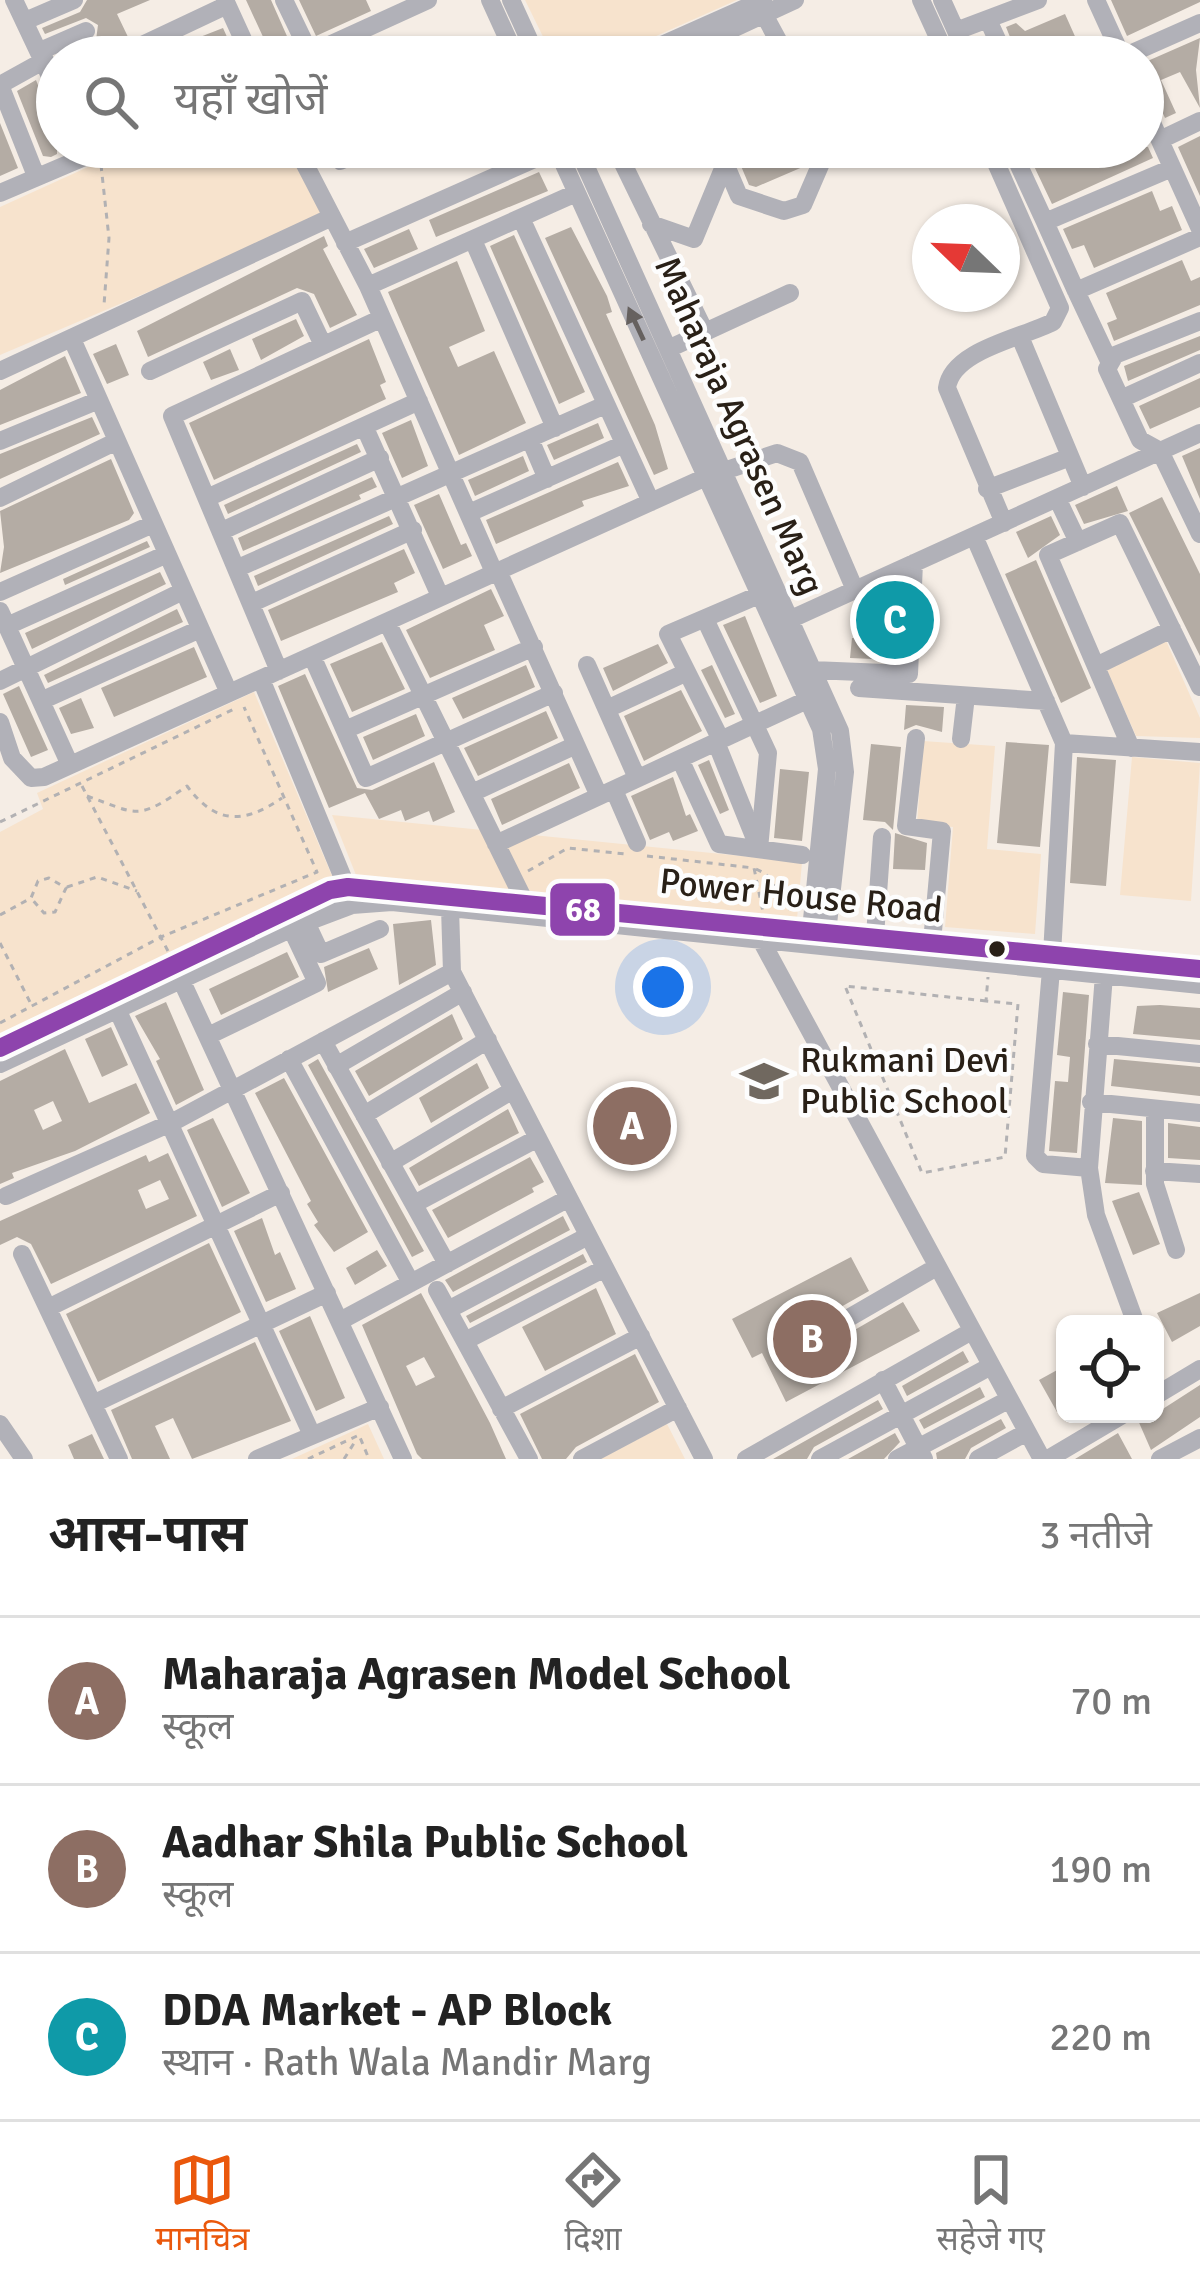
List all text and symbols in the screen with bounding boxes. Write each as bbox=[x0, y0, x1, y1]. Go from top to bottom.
search box bbox=[36, 36, 1164, 168]
icon: search bbox=[78, 69, 144, 135]
text: यहाँ खोजें bbox=[174, 72, 327, 127]
north arrow bbox=[912, 204, 1020, 312]
street label: Maharaja Agrasen Marg bbox=[644, 250, 834, 602]
one-way arrow bbox=[626, 306, 646, 341]
pin: C bbox=[856, 575, 934, 665]
street label: Power House Road bbox=[657, 859, 945, 933]
line badge: 68 bbox=[548, 881, 617, 938]
text: 68 bbox=[565, 890, 601, 931]
unlabelled marker bbox=[986, 938, 1008, 960]
your location bbox=[633, 957, 693, 1017]
place label: Rukmani Devi Public School bbox=[800, 1038, 1009, 1124]
school or university icon: Rukmani Devi Public School bbox=[739, 1056, 789, 1106]
pin: A bbox=[593, 1081, 671, 1171]
pin: B bbox=[773, 1294, 851, 1384]
map controls bbox=[1056, 1315, 1164, 1423]
button: locate bbox=[1056, 1315, 1164, 1423]
text: आस-पास bbox=[48, 1503, 247, 1566]
text: 3 नतीजे bbox=[1039, 1511, 1152, 1559]
text: Maharaja Agrasen Model School bbox=[162, 1647, 791, 1702]
text: A bbox=[75, 1677, 99, 1725]
text: 70 m bbox=[1070, 1677, 1152, 1725]
text: स्कूल bbox=[162, 1702, 234, 1750]
text: Aadhar Shila Public School bbox=[162, 1815, 688, 1870]
text: B bbox=[75, 1845, 99, 1893]
text: 190 m bbox=[1049, 1845, 1152, 1893]
text: स्कूल bbox=[162, 1870, 234, 1918]
text: DDA Market - AP Block bbox=[162, 1983, 612, 2038]
text: C bbox=[75, 2013, 99, 2061]
text: 220 m bbox=[1049, 2013, 1152, 2061]
text: स्थान · Rath Wala Mandir Marg bbox=[162, 2038, 652, 2086]
tab: मानचित्र bbox=[155, 2147, 250, 2263]
tab: दिशा bbox=[560, 2147, 626, 2263]
tab: सहेजे गए bbox=[936, 2147, 1045, 2263]

